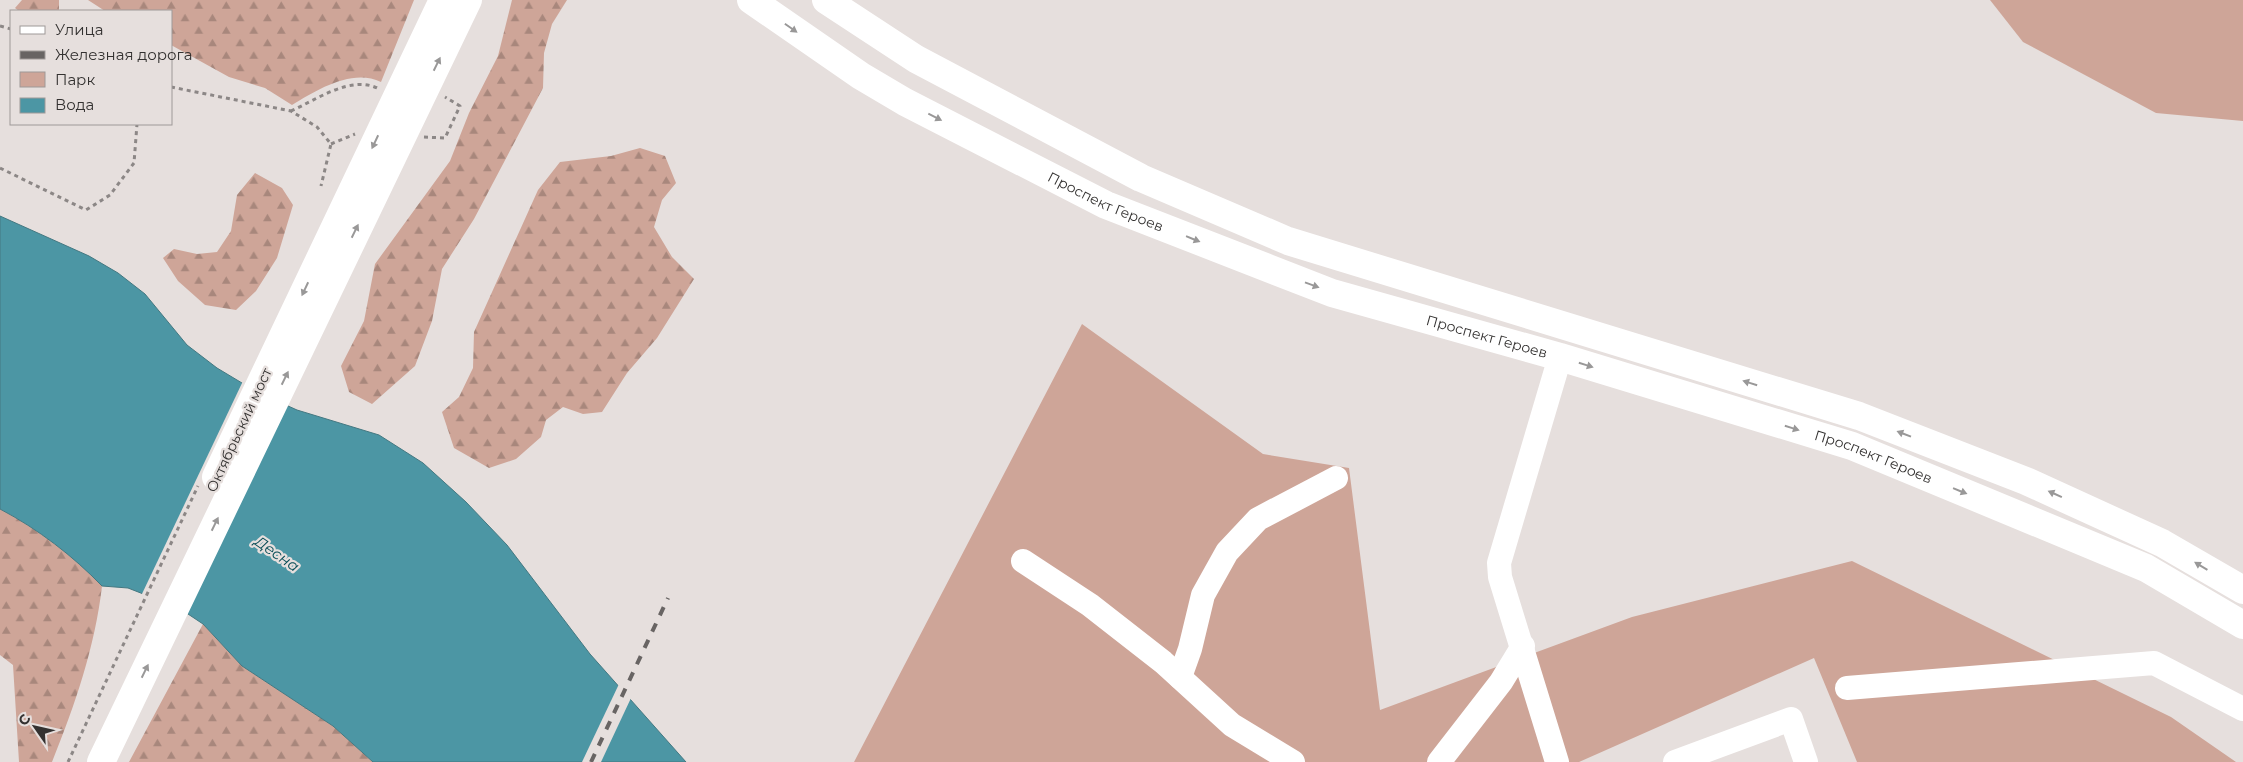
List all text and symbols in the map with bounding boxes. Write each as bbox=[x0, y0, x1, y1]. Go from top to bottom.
legend bbox=[10, 10, 172, 125]
text: Улица bbox=[55, 20, 103, 39]
one-way arrow bbox=[785, 23, 798, 33]
text: Железная дорога bbox=[55, 45, 192, 64]
one-way arrow bbox=[432, 56, 441, 71]
text: Парк bbox=[55, 70, 95, 89]
text: Вода bbox=[55, 95, 94, 114]
one-way arrow bbox=[928, 113, 943, 121]
one-way arrow bbox=[370, 135, 378, 149]
street label: Проспект Героев bbox=[1045, 168, 1166, 235]
one-way arrow bbox=[352, 224, 360, 238]
one-way arrow bbox=[1186, 235, 1201, 243]
one-way arrow bbox=[301, 282, 309, 296]
one-way arrow bbox=[1305, 282, 1320, 289]
street label: Проспект Героев bbox=[1424, 311, 1549, 362]
one-way arrow bbox=[1579, 362, 1594, 370]
street label: Октябрьский мост bbox=[202, 365, 276, 495]
one-way arrow bbox=[281, 371, 289, 385]
one-way arrow bbox=[1743, 378, 1758, 386]
one-way arrow bbox=[1784, 425, 1799, 432]
street label: Проспект Героев bbox=[1812, 426, 1935, 487]
one-way arrow bbox=[1897, 430, 1912, 437]
one-way arrow bbox=[1953, 487, 1968, 495]
one-way arrow bbox=[2048, 490, 2062, 498]
one-way arrow bbox=[211, 517, 219, 531]
water label: Десна bbox=[250, 530, 303, 576]
one-way arrow bbox=[2195, 561, 2208, 570]
one-way arrow bbox=[141, 664, 149, 678]
north arrow bbox=[10, 702, 60, 752]
text: С bbox=[14, 710, 35, 729]

